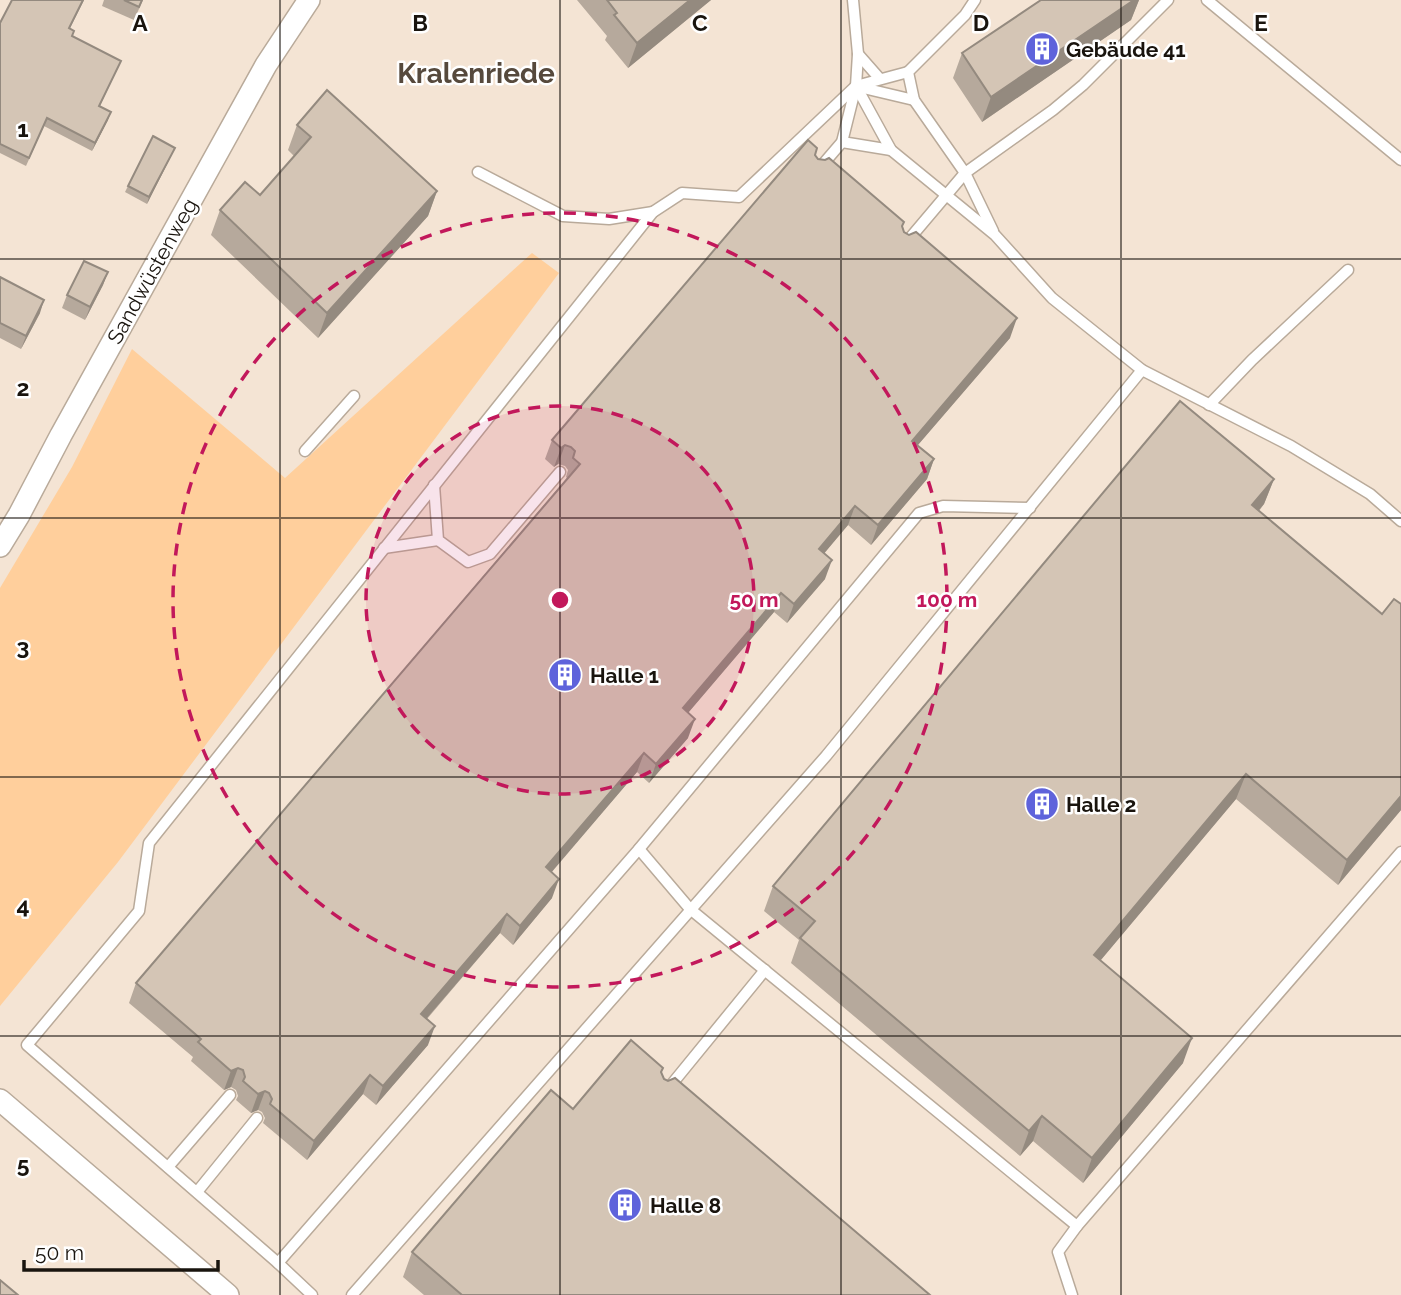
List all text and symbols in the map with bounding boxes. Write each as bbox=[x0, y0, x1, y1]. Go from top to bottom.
text: A bbox=[132, 9, 148, 36]
text: B bbox=[412, 9, 428, 36]
text: C bbox=[692, 9, 708, 36]
text: D bbox=[973, 9, 989, 36]
text: E bbox=[1254, 9, 1268, 36]
building icon: Gebäude 41 bbox=[1023, 30, 1061, 68]
place label: Gebäude 41 bbox=[1066, 37, 1186, 62]
district label: Kralenriede bbox=[397, 57, 555, 90]
text: 1 bbox=[17, 115, 29, 142]
street label: Sandwüstenweg bbox=[102, 194, 202, 348]
text: 2 bbox=[17, 374, 29, 401]
text: 50 m bbox=[729, 587, 779, 612]
text: 100 m bbox=[917, 587, 977, 612]
centre of rings bbox=[548, 588, 572, 612]
text: 3 bbox=[17, 633, 29, 660]
building icon: Halle 1 bbox=[546, 656, 584, 694]
place label: Halle 1 bbox=[590, 663, 659, 688]
building icon: Halle 2 bbox=[1023, 785, 1061, 823]
place label: Halle 2 bbox=[1066, 792, 1136, 817]
text: 4 bbox=[16, 892, 30, 919]
text: 5 bbox=[17, 1151, 30, 1178]
building icon: Halle 8 bbox=[606, 1186, 644, 1224]
place label: Halle 8 bbox=[650, 1193, 721, 1218]
scale bar bbox=[24, 1228, 219, 1272]
text: 50 m bbox=[35, 1240, 84, 1265]

